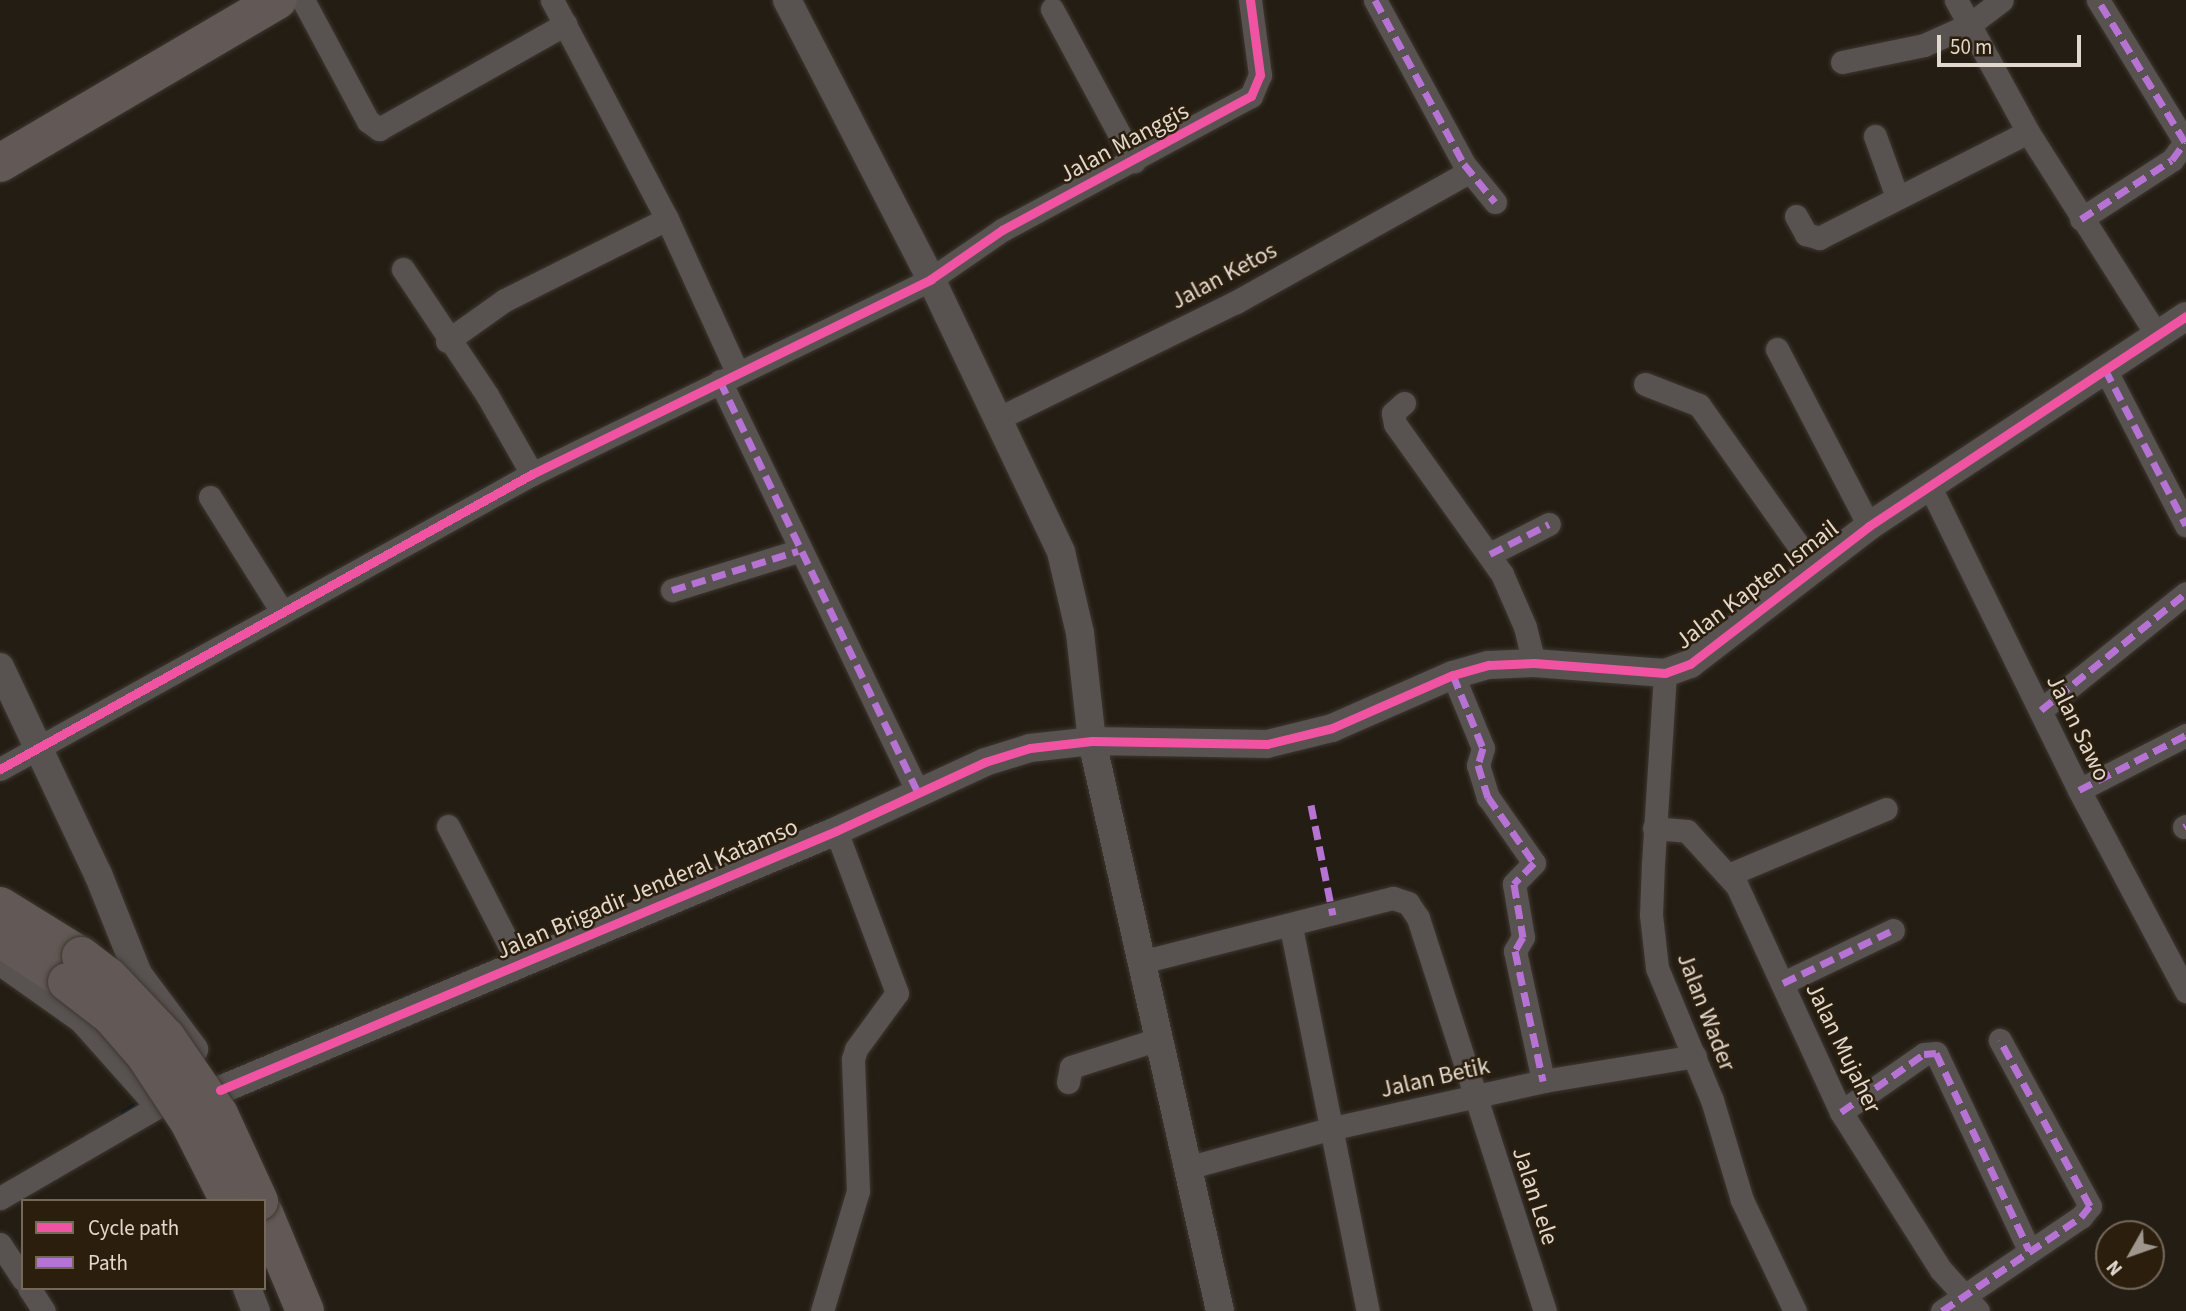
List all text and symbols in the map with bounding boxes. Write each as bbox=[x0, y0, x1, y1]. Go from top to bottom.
scale bar bbox=[1941, 21, 2084, 65]
text: 50 m bbox=[1950, 32, 1992, 62]
street label: Jalan Manggis bbox=[1054, 97, 1194, 189]
street label: Jalan Ketos bbox=[1166, 236, 1282, 316]
street label: Jalan Kapten Ismail bbox=[1670, 514, 1844, 656]
street label: Jalan Sawo bbox=[2040, 670, 2116, 786]
street label: Jalan Brigadir Jenderal Katamso bbox=[492, 812, 802, 966]
street label: Jalan Wader bbox=[1670, 949, 1742, 1075]
street label: Jalan Mujaher bbox=[1799, 978, 1887, 1118]
street label: Jalan Betik bbox=[1377, 1051, 1493, 1105]
street label: Jalan Lele bbox=[1506, 1144, 1564, 1248]
legend bbox=[21, 1199, 266, 1290]
text: Cycle path bbox=[88, 1213, 179, 1243]
north arrow bbox=[2095, 1220, 2165, 1290]
text: Path bbox=[88, 1248, 128, 1278]
text: N bbox=[2101, 1254, 2129, 1281]

